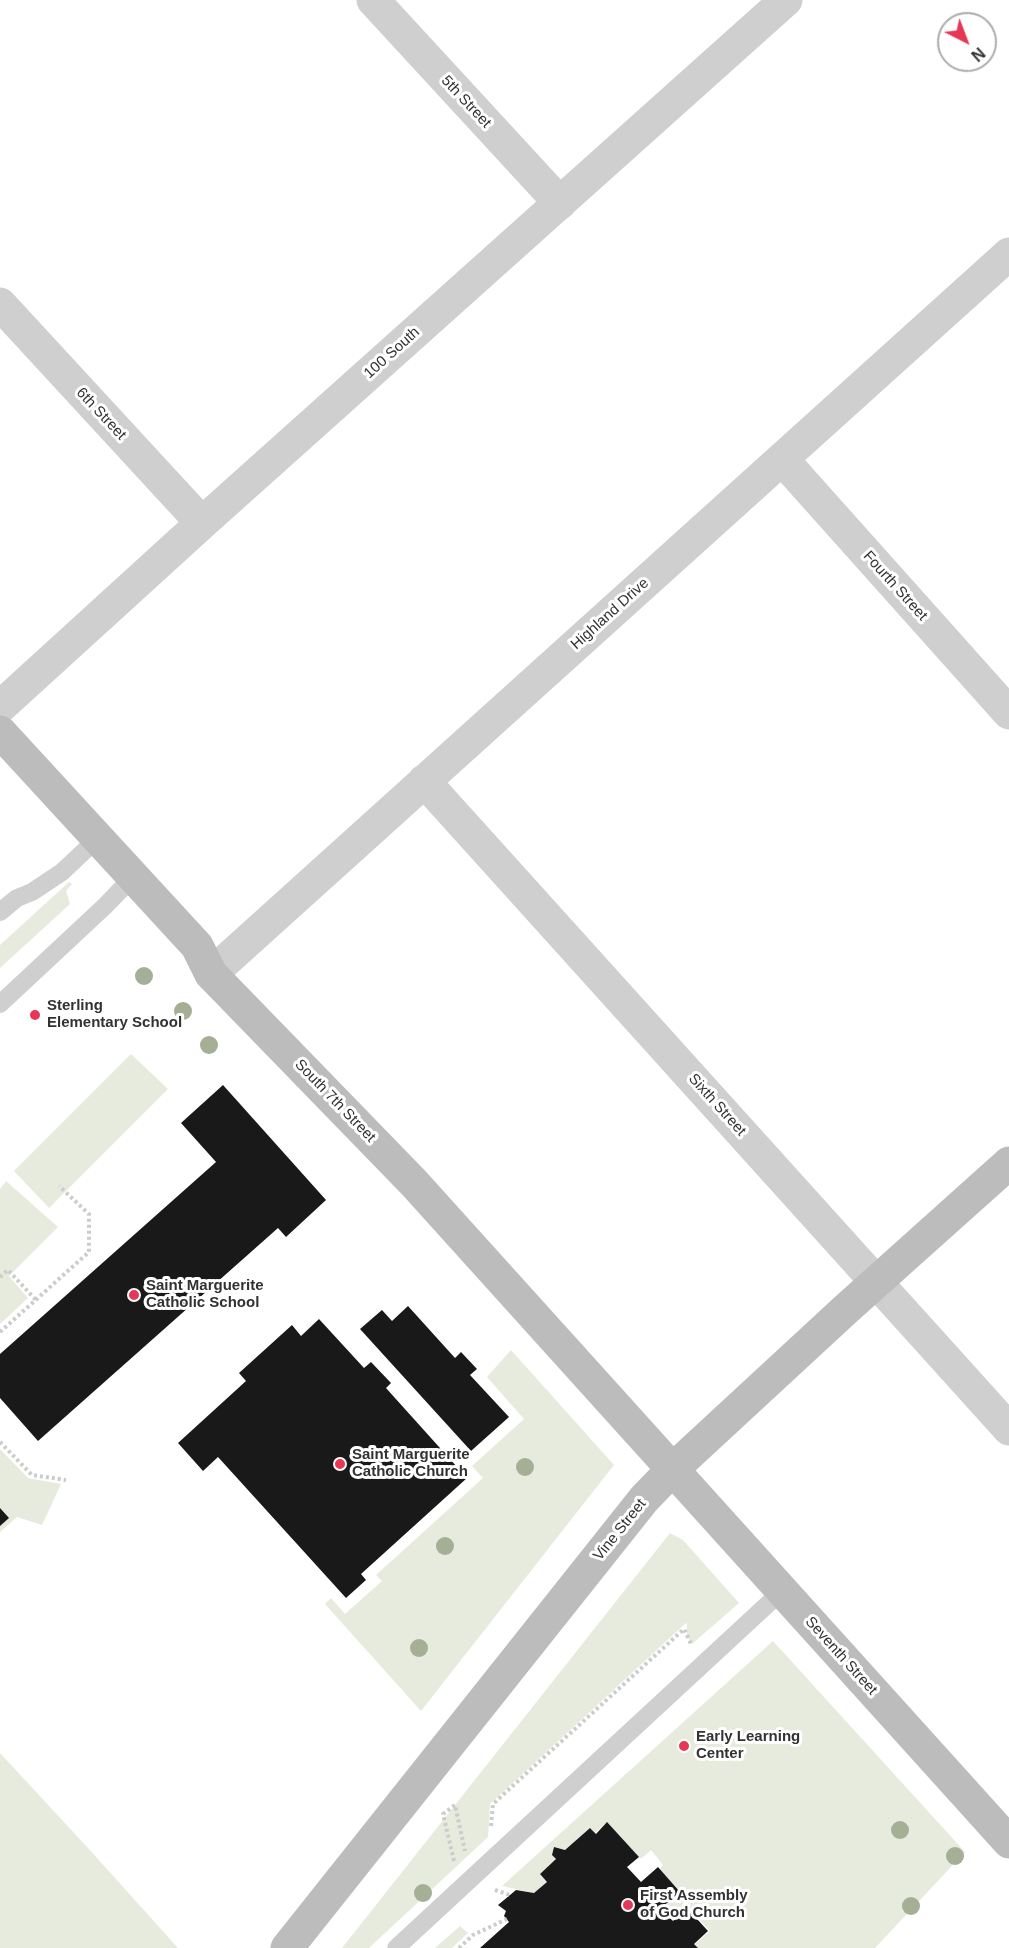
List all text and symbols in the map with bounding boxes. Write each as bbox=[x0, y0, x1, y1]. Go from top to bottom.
north arrow bbox=[937, 12, 997, 72]
text: N bbox=[968, 44, 988, 64]
street label: 5th Street bbox=[437, 72, 495, 132]
street label: 100 South bbox=[361, 323, 423, 383]
street label: 6th Street bbox=[72, 384, 130, 444]
street label: Fourth Street bbox=[859, 547, 931, 625]
street label: Highland Drive bbox=[567, 574, 653, 654]
place label: Sterling Elementary School bbox=[47, 997, 182, 1032]
marker: Sterling Elementary School bbox=[28, 1008, 42, 1022]
street label: South 7th Street bbox=[291, 1056, 379, 1146]
street label: Sixth Street bbox=[684, 1070, 750, 1140]
place label: Saint Marguerite Catholic School bbox=[146, 1277, 264, 1312]
marker: Saint Marguerite Catholic School bbox=[127, 1288, 141, 1302]
place label: Saint Marguerite Catholic Church bbox=[352, 1446, 470, 1481]
marker: Saint Marguerite Catholic Church bbox=[333, 1457, 347, 1471]
street label: Vine Street bbox=[590, 1496, 650, 1564]
street label: Seventh Street bbox=[801, 1613, 881, 1699]
place label: Early Learning Center bbox=[696, 1728, 800, 1763]
marker: Early Learning Center bbox=[677, 1739, 691, 1753]
place label: First Assembly of God Church bbox=[640, 1887, 748, 1922]
marker: First Assembly of God Church bbox=[621, 1898, 635, 1912]

